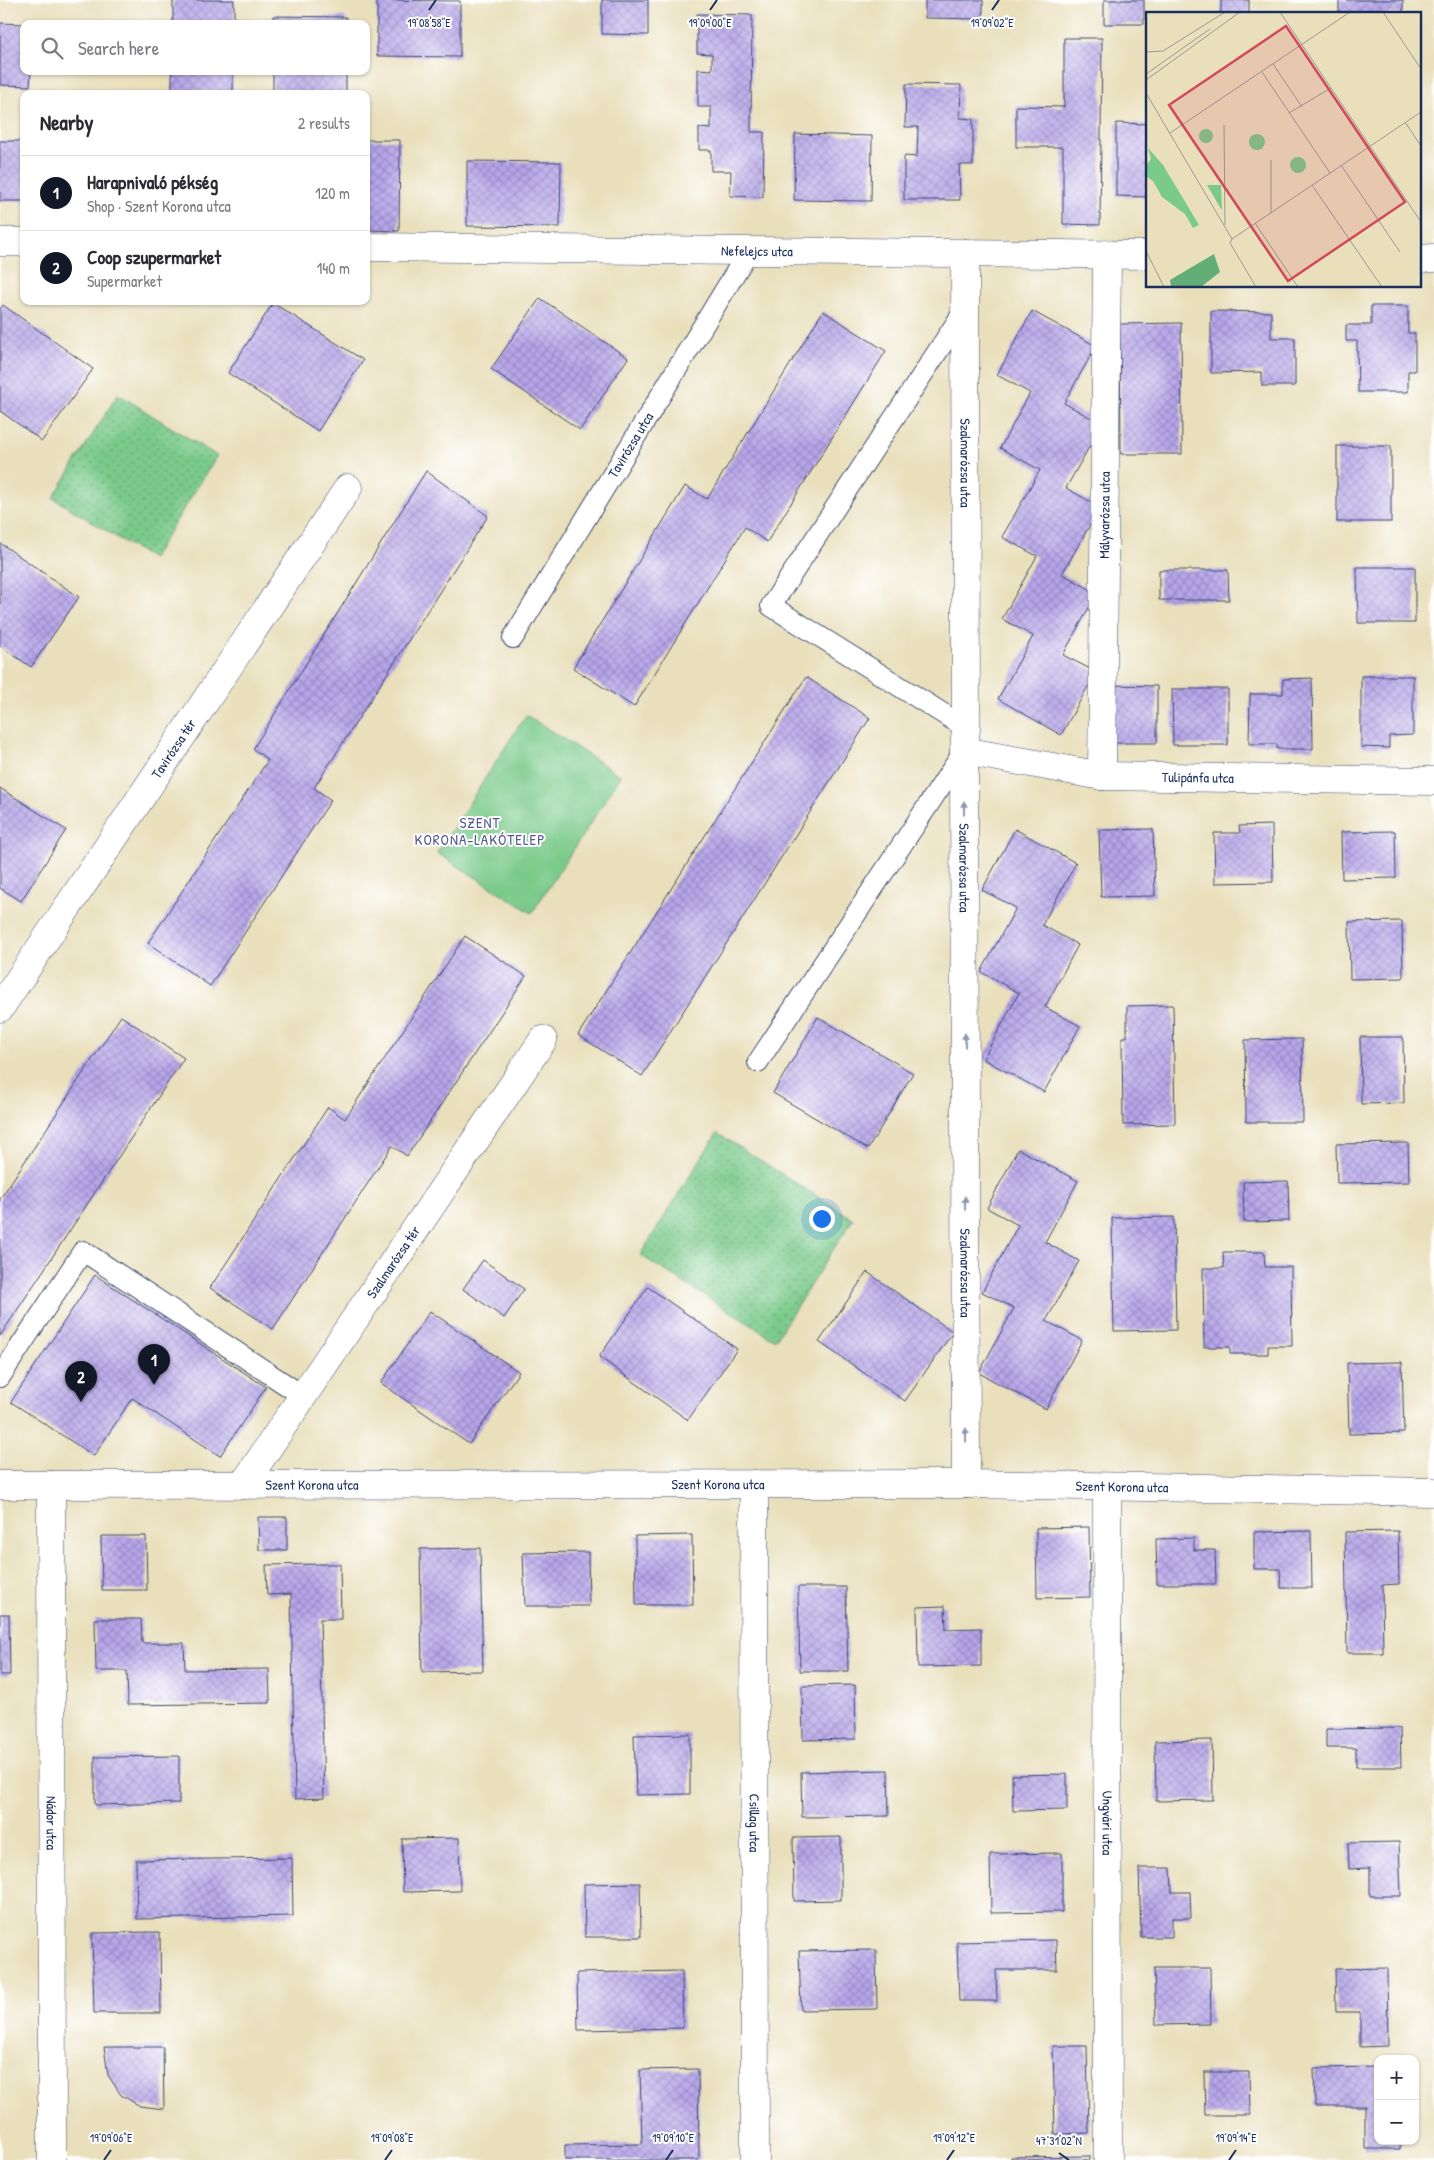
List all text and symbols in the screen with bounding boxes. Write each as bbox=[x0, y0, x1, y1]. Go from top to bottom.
inset map bbox=[1146, 12, 1422, 288]
text: 19°08'58"E bbox=[407, 14, 451, 31]
text: 19°09'00"E bbox=[689, 14, 732, 31]
text: 19°09'02"E bbox=[970, 14, 1014, 31]
search box bbox=[20, 20, 370, 75]
icon: search bbox=[38, 34, 66, 62]
text: Search here bbox=[78, 35, 159, 61]
text: Nearby bbox=[40, 108, 93, 137]
text: 2 results bbox=[298, 112, 350, 134]
text: Harapnivaló pékség bbox=[87, 169, 218, 195]
text: 1 bbox=[53, 182, 59, 204]
text: 120 m bbox=[315, 182, 350, 204]
text: Shop · Szent Korona utca bbox=[87, 195, 231, 217]
street label: Nefelejcs utca bbox=[721, 241, 793, 261]
text: Coop szupermarket bbox=[87, 244, 221, 270]
text: 2 bbox=[52, 257, 60, 279]
text: 140 m bbox=[316, 257, 350, 279]
text: Supermarket bbox=[87, 270, 162, 292]
street label: Tavirózsa utca bbox=[603, 408, 658, 481]
street label: Szalmarózsa utca bbox=[956, 418, 976, 508]
street label: Mályvarózsa utca bbox=[1094, 471, 1114, 559]
street label: Tavirózsa tér bbox=[146, 714, 200, 782]
street label: Tulipánfa utca bbox=[1162, 767, 1234, 787]
one-way arrow bbox=[960, 800, 968, 816]
district label: SZENT KORONA-LAKÓTELEP bbox=[415, 812, 545, 850]
street label: Szalmarózsa utca bbox=[955, 823, 974, 913]
one-way arrow bbox=[961, 1032, 969, 1048]
one-way arrow bbox=[961, 1195, 969, 1211]
your location bbox=[809, 1206, 835, 1232]
street label: Szalmarózsa tér bbox=[362, 1221, 425, 1302]
street label: Szalmarózsa utca bbox=[956, 1228, 976, 1318]
pin: 1 bbox=[138, 1344, 170, 1385]
pin: 2 bbox=[65, 1361, 97, 1402]
one-way arrow bbox=[962, 1427, 970, 1443]
street label: Szent Korona utca bbox=[672, 1474, 765, 1493]
street label: Szent Korona utca bbox=[266, 1475, 359, 1494]
street label: Szent Korona utca bbox=[1075, 1476, 1169, 1496]
street label: Ungvári utca bbox=[1097, 1791, 1118, 1856]
street label: Csillag utca bbox=[744, 1794, 765, 1853]
street label: Nádor utca bbox=[42, 1796, 62, 1851]
map controls bbox=[1374, 2055, 1419, 2145]
button: + bbox=[1374, 2055, 1419, 2100]
button: − bbox=[1374, 2100, 1419, 2145]
text: 19°09'06"E bbox=[90, 2129, 133, 2146]
text: 19°09'08"E bbox=[371, 2129, 414, 2146]
text: 19°09'10"E bbox=[652, 2129, 695, 2146]
text: 19°09'12"E bbox=[933, 2129, 976, 2146]
text: 19°09'14"E bbox=[1215, 2129, 1257, 2146]
text: 47°31'02"N bbox=[1036, 2132, 1082, 2149]

